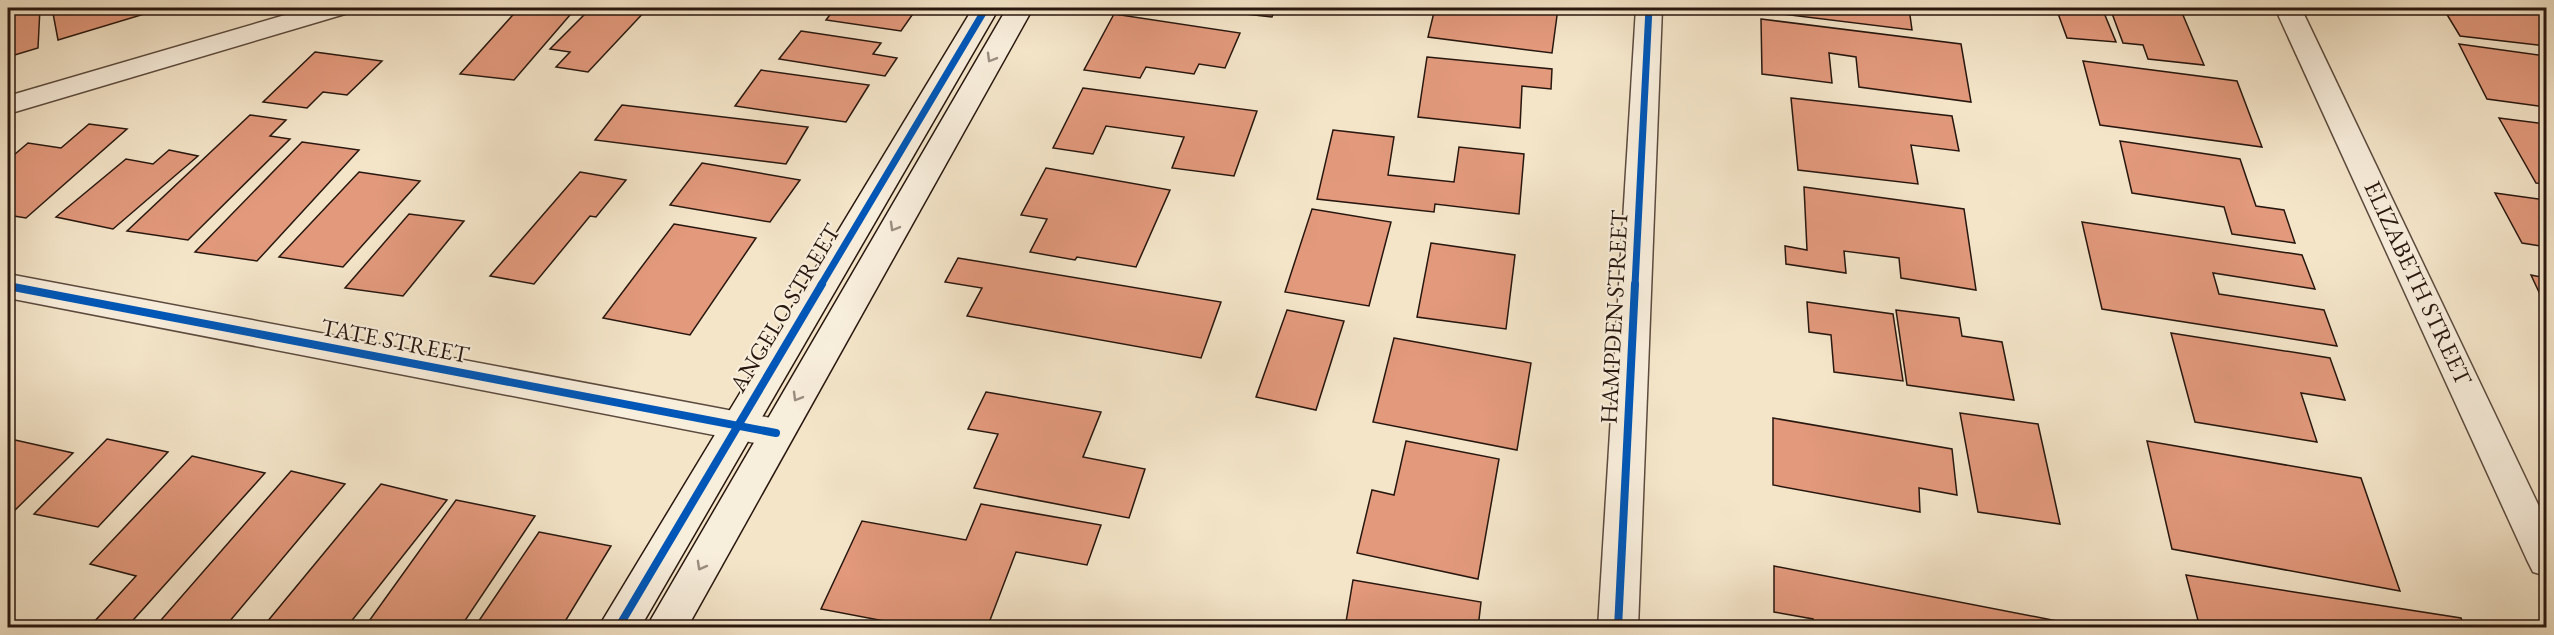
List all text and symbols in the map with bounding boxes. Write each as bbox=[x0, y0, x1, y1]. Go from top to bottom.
one-way arrow bbox=[987, 52, 998, 62]
street label: ELIZABETH STREET bbox=[2357, 176, 2480, 391]
street label: HAMPDEN STREET bbox=[1592, 208, 1635, 425]
street label: ANGELO STREET bbox=[722, 217, 848, 399]
one-way arrow bbox=[890, 221, 901, 231]
street label: TATE STREET bbox=[318, 311, 473, 370]
one-way arrow bbox=[793, 390, 804, 401]
one-way arrow bbox=[696, 560, 708, 570]

